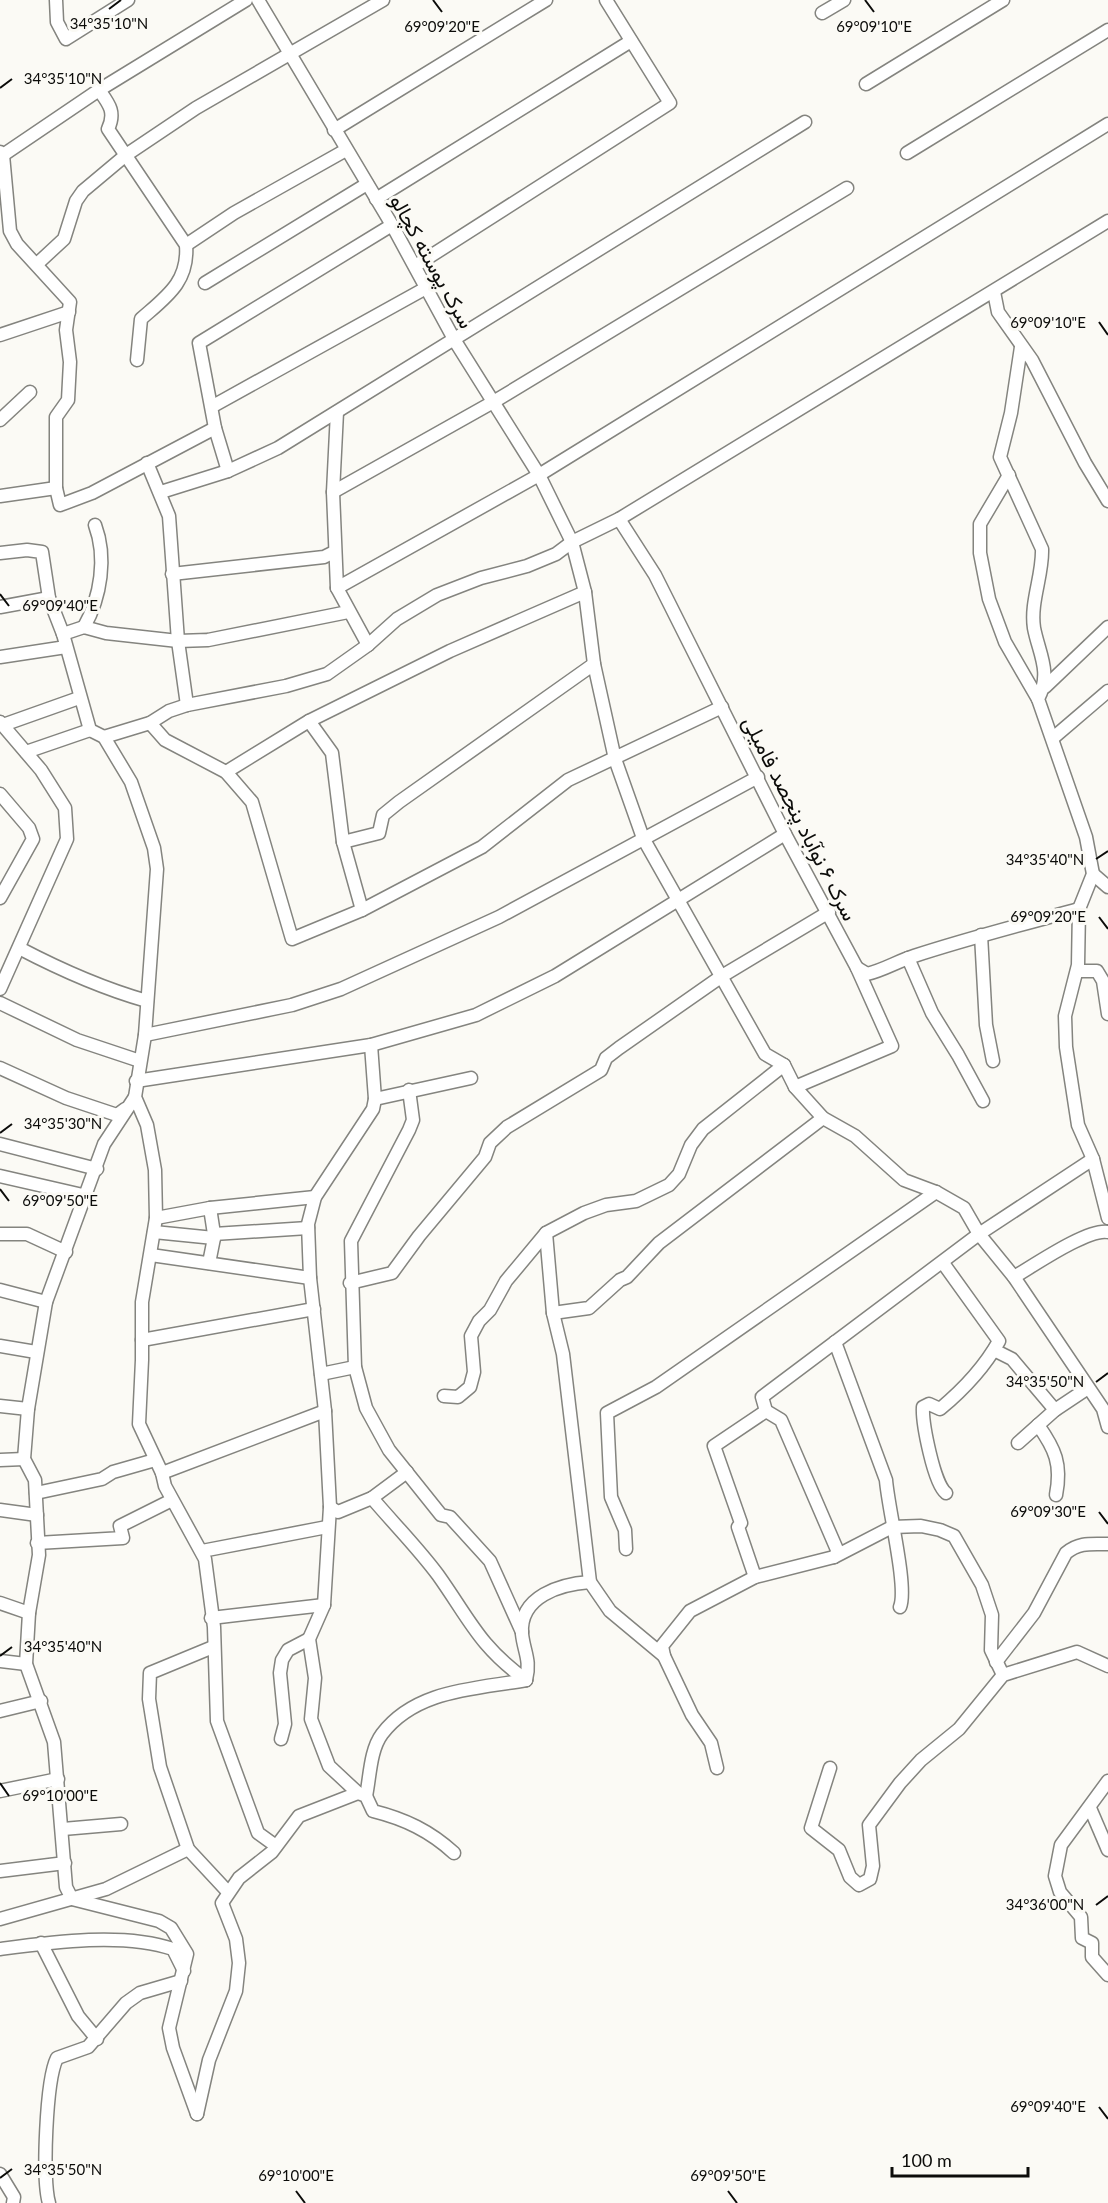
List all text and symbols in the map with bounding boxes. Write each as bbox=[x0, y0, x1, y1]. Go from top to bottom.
text: 34°35'10"N bbox=[70, 14, 148, 32]
text: 69°09'20"E bbox=[404, 17, 480, 35]
text: 69°09'10"E bbox=[836, 17, 912, 35]
text: 34°35'10"N bbox=[24, 69, 102, 87]
street label: سرک پوسته کچالو bbox=[383, 190, 480, 334]
text: 69°09'10"E bbox=[1010, 313, 1086, 331]
text: 69°09'40"E bbox=[22, 596, 98, 614]
street label: سرک ۶ نوآباد پنجصد فامیلی bbox=[736, 712, 863, 926]
text: 34°35'40"N bbox=[1006, 850, 1084, 868]
text: 69°09'20"E bbox=[1010, 907, 1086, 925]
text: 34°35'30"N bbox=[24, 1114, 102, 1132]
text: 69°09'50"E bbox=[22, 1191, 98, 1209]
text: 34°35'50"N bbox=[1006, 1372, 1084, 1390]
text: 69°09'30"E bbox=[1010, 1502, 1086, 1520]
text: 34°35'40"N bbox=[24, 1637, 102, 1655]
text: 69°10'00"E bbox=[22, 1786, 98, 1804]
text: 34°36'00"N bbox=[1006, 1895, 1084, 1913]
text: 69°09'40"E bbox=[1010, 2097, 1086, 2115]
scale bar bbox=[892, 2140, 1028, 2178]
text: 100 m bbox=[901, 2149, 952, 2171]
text: 34°35'50"N bbox=[24, 2160, 102, 2178]
text: 69°10'00"E bbox=[258, 2166, 334, 2184]
text: 69°09'50"E bbox=[690, 2166, 766, 2184]

